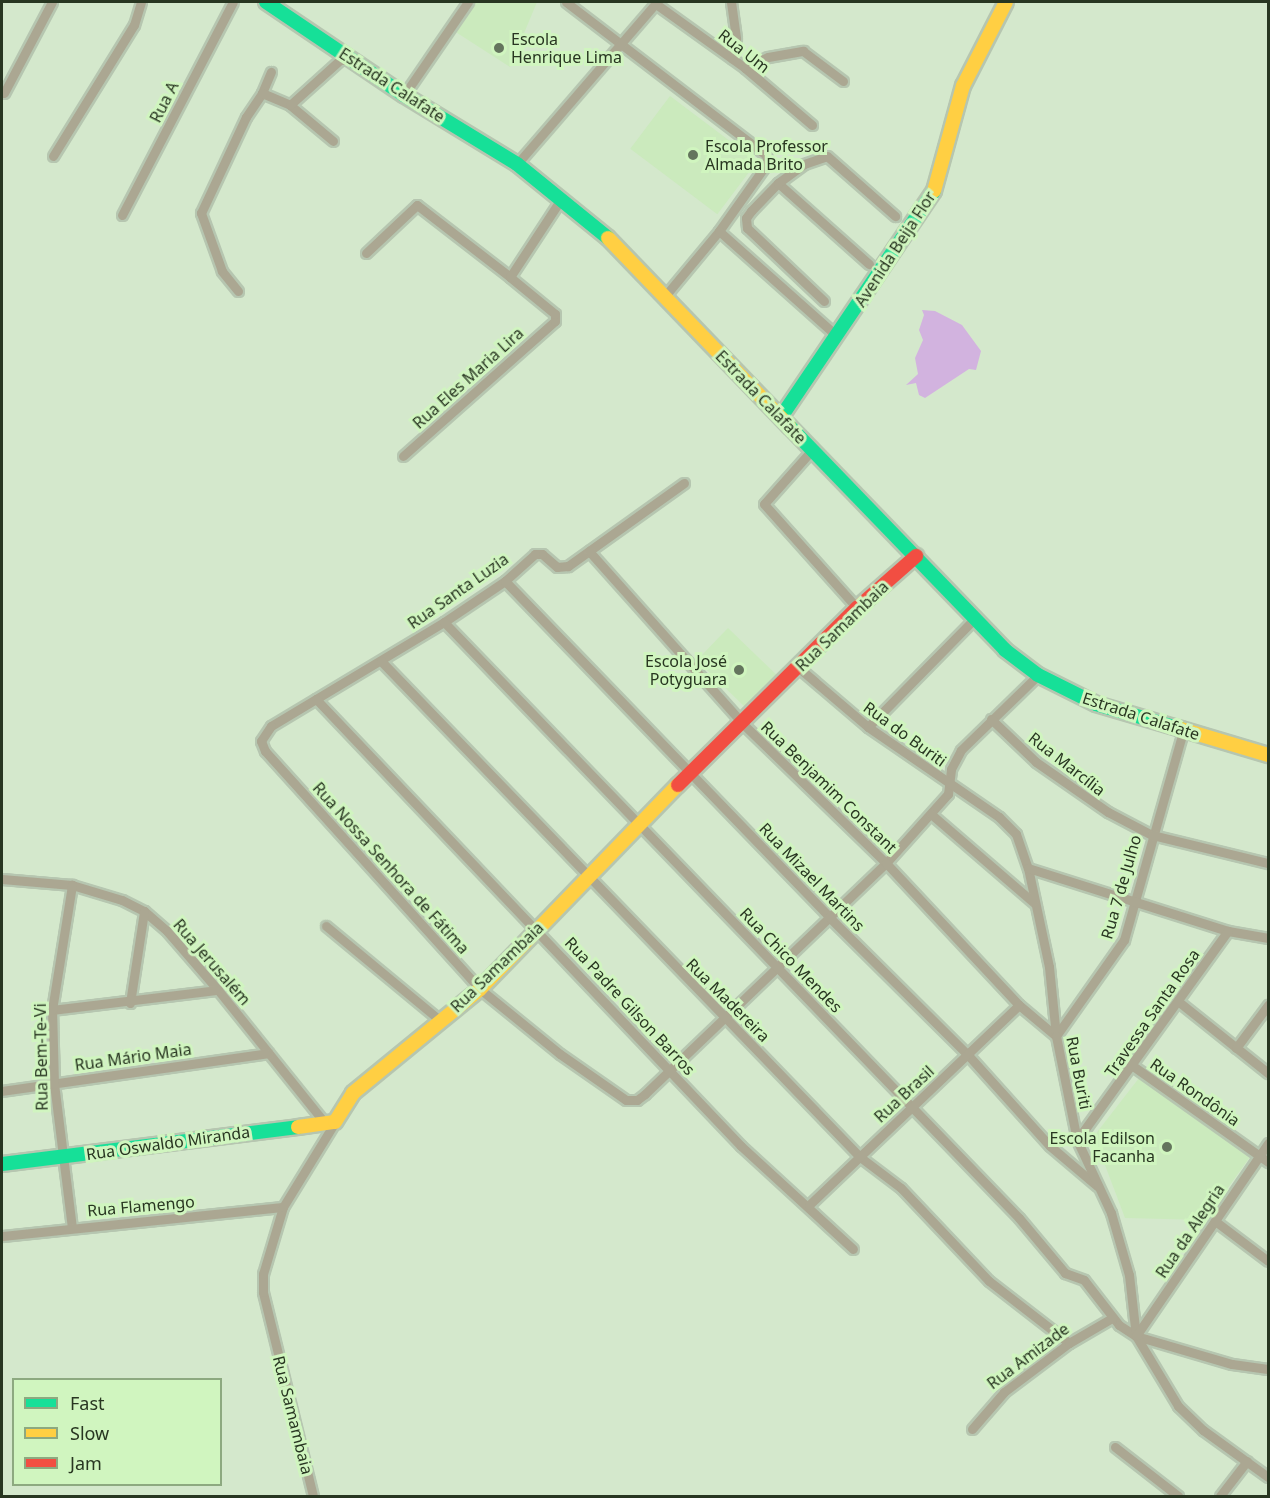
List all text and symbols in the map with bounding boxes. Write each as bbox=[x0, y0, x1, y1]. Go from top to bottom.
street label: Rua Um bbox=[715, 25, 773, 77]
place label: Escola Henrique Lima bbox=[511, 29, 622, 67]
marker: Escola Henrique Lima bbox=[492, 41, 506, 55]
street label: Estrada Calafate bbox=[336, 44, 448, 126]
street label: Rua A bbox=[146, 78, 182, 126]
place label: Escola Professor Almada Brito bbox=[705, 136, 828, 174]
marker: Escola Professor Almada Brito bbox=[686, 148, 700, 162]
street label: Avenida Beija Flor bbox=[850, 188, 940, 310]
street label: Rua Eles Maria Lira bbox=[409, 323, 527, 433]
street label: Estrada Calafate bbox=[712, 346, 810, 448]
street label: Rua Santa Luzia bbox=[404, 549, 512, 633]
street label: Rua Samambaia bbox=[792, 577, 892, 675]
place label: Escola José Potyguara bbox=[645, 651, 727, 689]
marker: Escola José Potyguara bbox=[732, 663, 746, 677]
street label: Estrada Calafate bbox=[1080, 688, 1202, 744]
street label: Rua do Buriti bbox=[860, 698, 950, 770]
street label: Rua Benjamim Constant bbox=[757, 717, 901, 857]
street label: Rua Marcília bbox=[1025, 728, 1109, 800]
street label: Rua Nossa Senhora de Fátima bbox=[309, 778, 473, 958]
street label: Rua Mizael Martins bbox=[755, 819, 869, 935]
street label: Rua 7 de Julho bbox=[1097, 833, 1145, 941]
street label: Rua Chico Mendes bbox=[736, 903, 846, 1017]
street label: Rua Jerusalém bbox=[169, 915, 255, 1009]
street label: Rua Samambaia bbox=[447, 918, 547, 1016]
street label: Rua Padre Gilson Barros bbox=[561, 933, 699, 1079]
street label: Travessa Santa Rosa bbox=[1101, 945, 1203, 1081]
street label: Rua Madereira bbox=[682, 954, 774, 1046]
street label: Rua Bem-Te-Vi bbox=[30, 1003, 52, 1111]
street label: Rua Buriti bbox=[1063, 1035, 1095, 1111]
street label: Rua Mário Maia bbox=[73, 1039, 193, 1075]
street label: Rua Rondônia bbox=[1146, 1054, 1244, 1130]
street label: Rua Brasil bbox=[870, 1062, 938, 1126]
street label: Rua Oswaldo Miranda bbox=[85, 1122, 251, 1164]
place label: Escola Edilson Facanha bbox=[1050, 1128, 1155, 1166]
marker: Escola Edilson Facanha bbox=[1160, 1140, 1174, 1154]
street label: Rua da Alegria bbox=[1152, 1180, 1228, 1282]
street label: Rua Flamengo bbox=[86, 1192, 196, 1220]
street label: Rua Amizade bbox=[983, 1319, 1073, 1393]
street label: Rua Samambaia bbox=[269, 1354, 317, 1476]
legend bbox=[12, 1378, 222, 1486]
text: Fast bbox=[70, 1391, 105, 1415]
text: Slow bbox=[70, 1421, 109, 1445]
text: Jam bbox=[70, 1451, 102, 1475]

